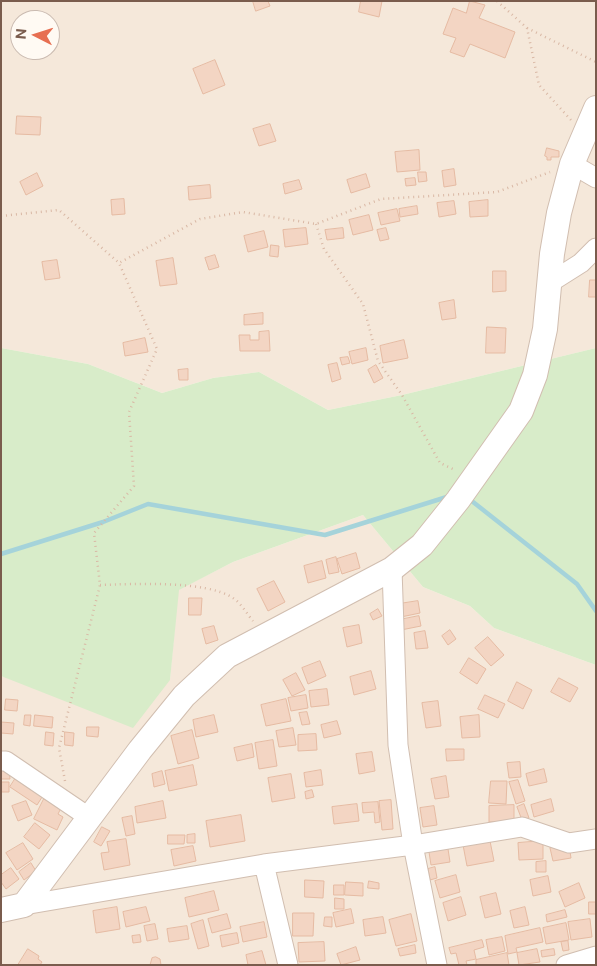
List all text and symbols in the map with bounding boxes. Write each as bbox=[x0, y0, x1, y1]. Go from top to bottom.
north arrow bbox=[10, 10, 60, 60]
text: N bbox=[13, 28, 29, 40]

